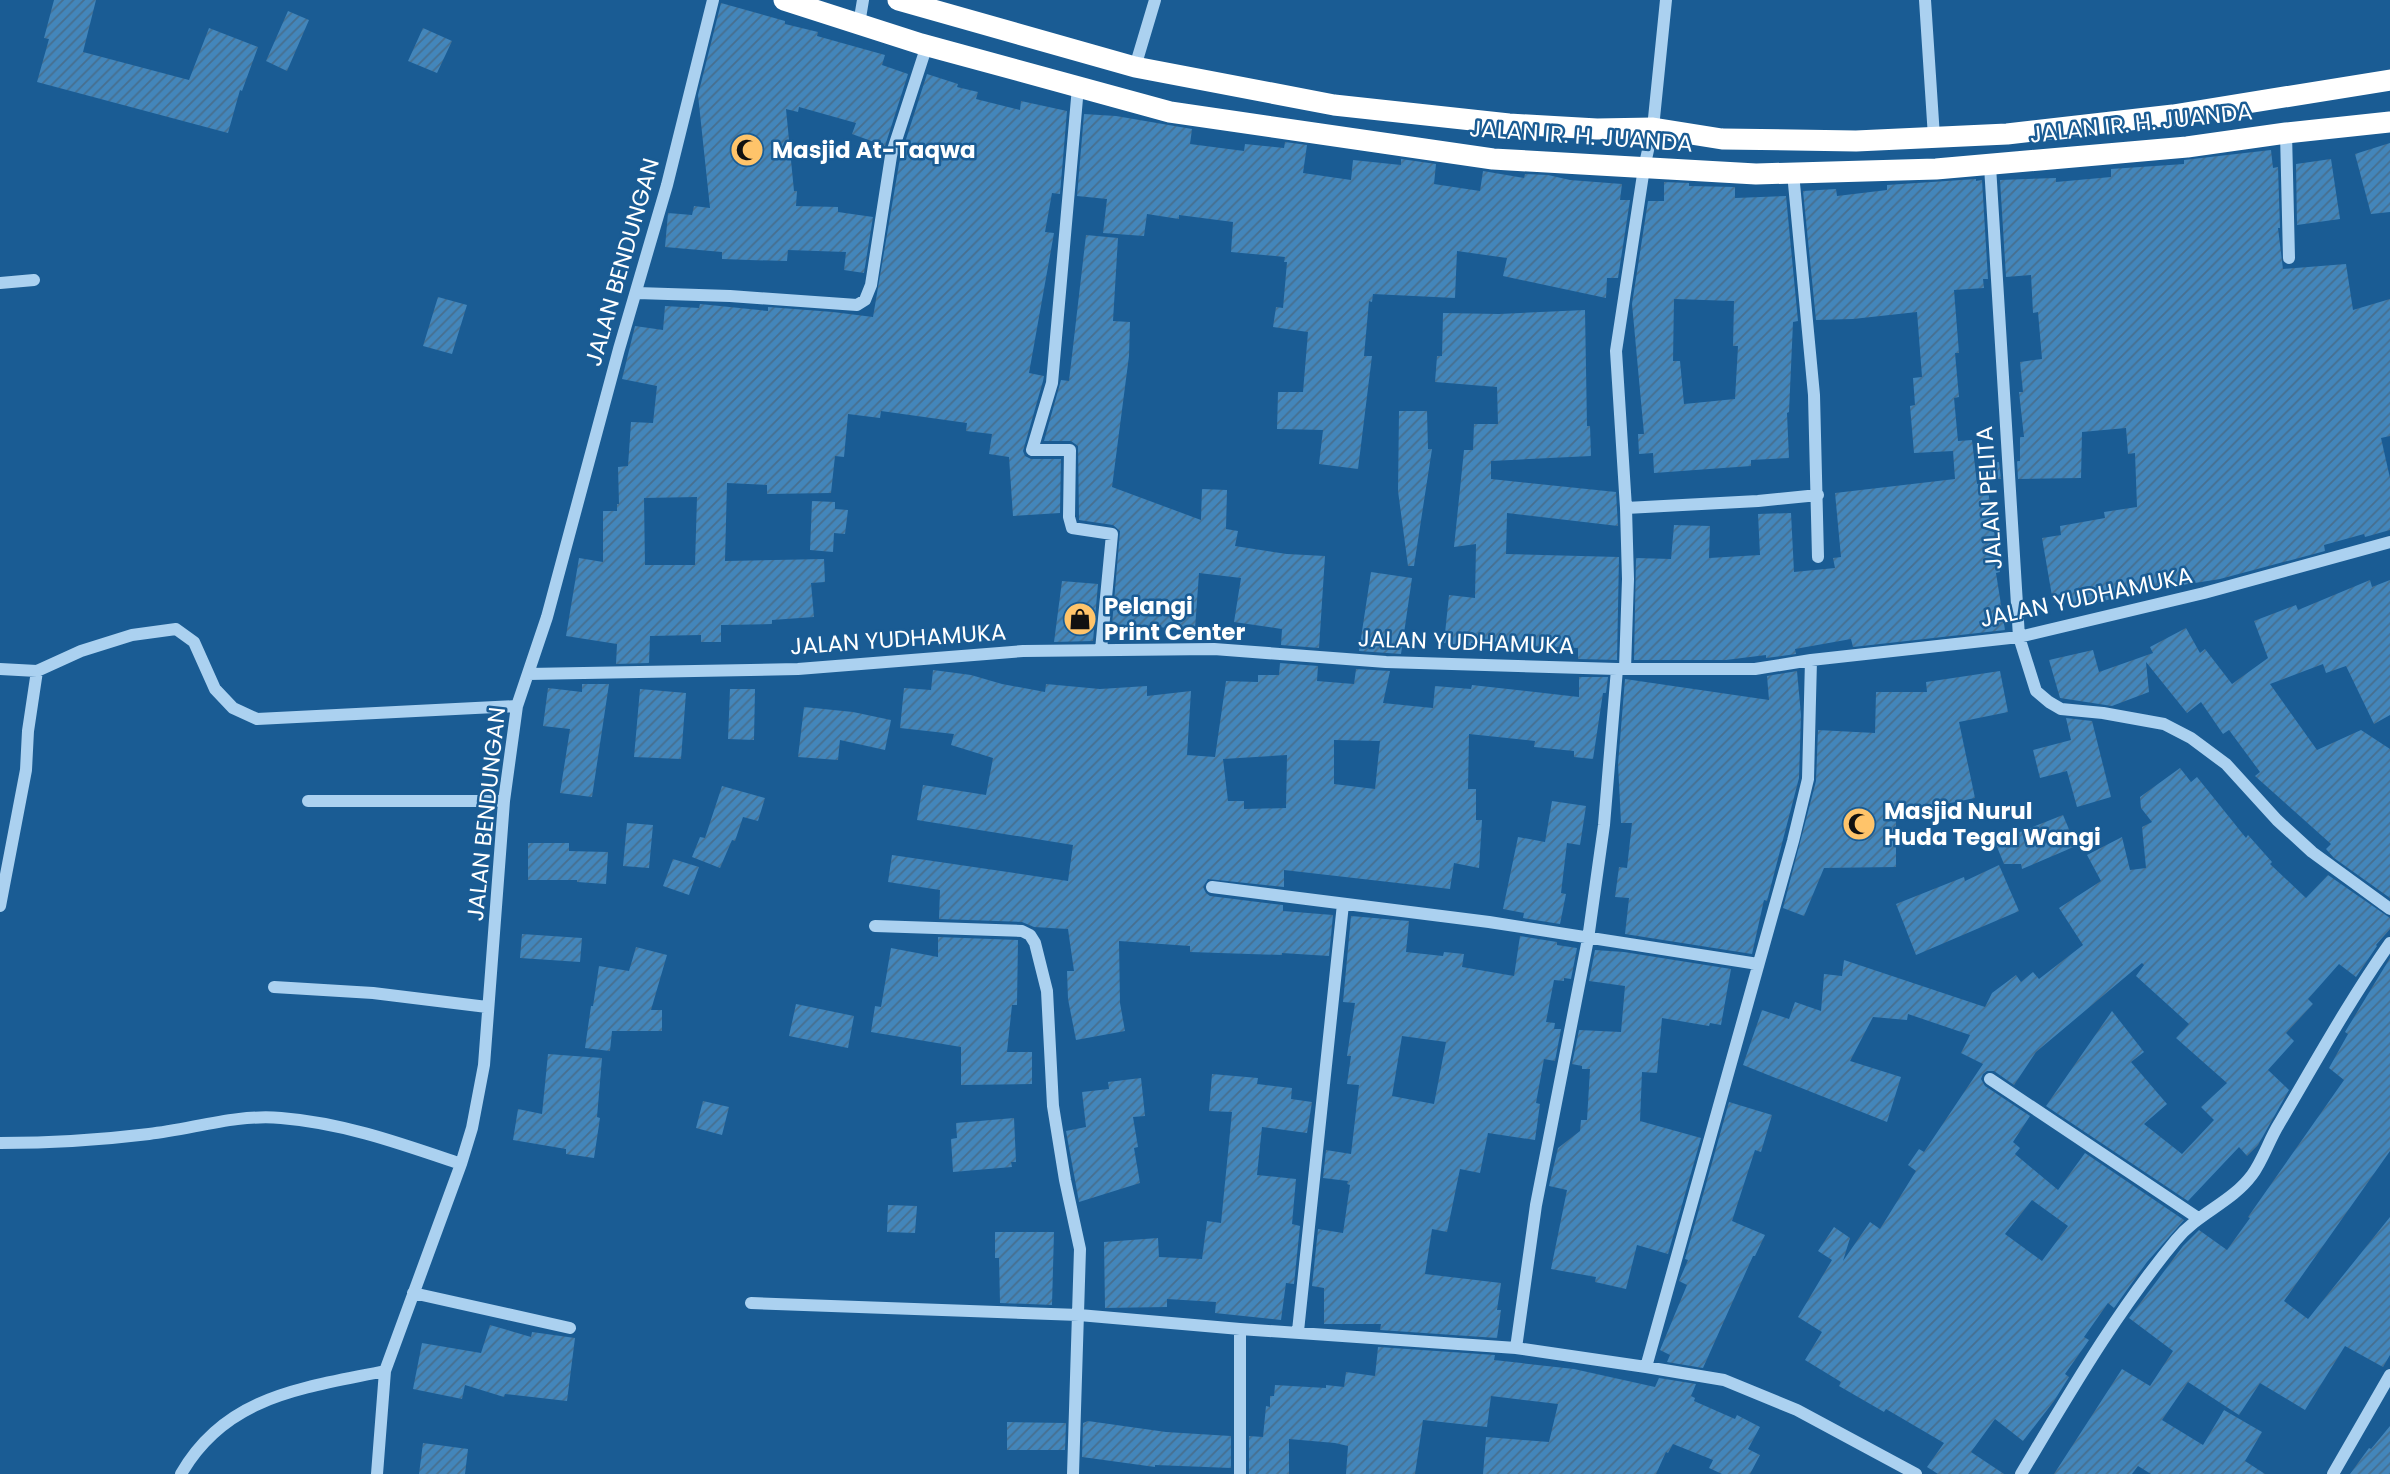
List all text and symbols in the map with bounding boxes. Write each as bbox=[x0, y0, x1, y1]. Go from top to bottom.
street label: JALAN IR. H. JUANDA bbox=[2028, 95, 2254, 151]
street label: JALAN IR. H. JUANDA bbox=[1468, 112, 1694, 160]
mosque icon: Masjid At-Taqwa bbox=[728, 131, 766, 169]
place label: Masjid At-Taqwa bbox=[772, 134, 976, 166]
street label: JALAN BENDUNGAN bbox=[577, 154, 667, 370]
street label: JALAN PELITA bbox=[1968, 425, 2010, 571]
street label: JALAN YUDHAMUKA bbox=[1977, 559, 2195, 635]
place label: Pelangi Print Center bbox=[1104, 590, 1245, 648]
shop icon: Pelangi Print Center bbox=[1061, 600, 1099, 638]
street label: JALAN YUDHAMUKA bbox=[789, 615, 1007, 663]
street label: JALAN YUDHAMUKA bbox=[1357, 622, 1575, 662]
street label: JALAN BENDUNGAN bbox=[459, 705, 513, 923]
place label: Masjid Nurul Huda Tegal Wangi bbox=[1884, 795, 2101, 853]
mosque icon: Masjid Nurul Huda Tegal Wangi bbox=[1840, 805, 1878, 843]

